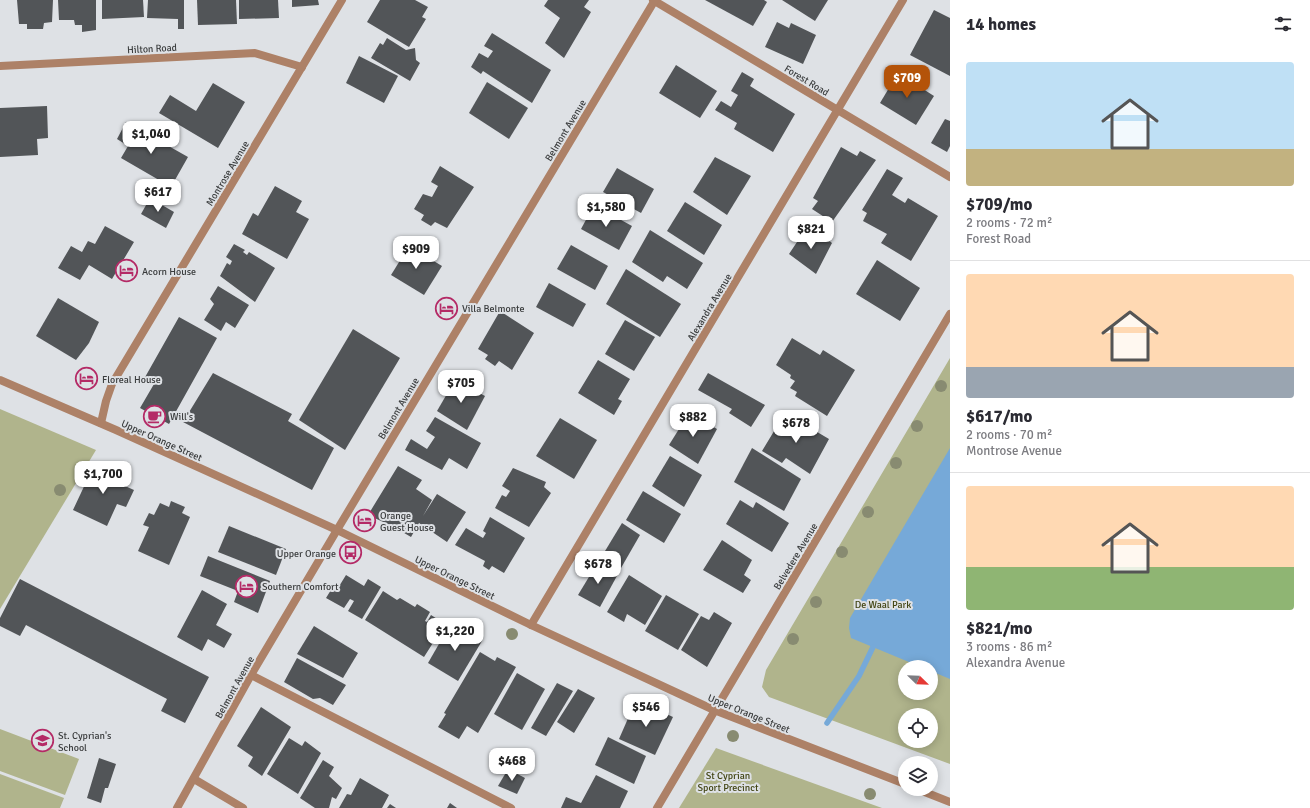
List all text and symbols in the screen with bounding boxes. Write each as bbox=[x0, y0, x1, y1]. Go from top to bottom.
icon: filters bbox=[1272, 13, 1294, 35]
text: 14 homes bbox=[966, 14, 1036, 35]
street label: Hilton Road bbox=[127, 42, 177, 56]
street label: Forest Road bbox=[782, 63, 831, 99]
pin: $709 bbox=[883, 65, 931, 99]
text: $709 bbox=[893, 70, 921, 86]
icon: home bbox=[1094, 88, 1166, 160]
street label: Belmont Avenue bbox=[543, 98, 589, 163]
pin: $1,040 bbox=[118, 121, 184, 155]
text: $1,040 bbox=[132, 126, 170, 142]
street label: Montrose Avenue bbox=[204, 139, 252, 208]
pin: $617 bbox=[134, 179, 182, 213]
text: $617 bbox=[144, 184, 172, 200]
pin: $1,580 bbox=[573, 194, 639, 228]
text: $709/mo bbox=[966, 194, 1032, 215]
text: $1,580 bbox=[587, 199, 625, 215]
text: 2 rooms · 72 m² bbox=[966, 215, 1052, 231]
pin: $821 bbox=[787, 216, 835, 250]
text: $821 bbox=[797, 221, 825, 237]
text: Forest Road bbox=[966, 231, 1031, 247]
pin: $909 bbox=[392, 236, 440, 270]
text: $909 bbox=[402, 241, 430, 257]
hotel icon: Acorn House bbox=[114, 258, 140, 284]
place label: Acorn House bbox=[142, 266, 196, 278]
street label: Alexandra Avenue bbox=[685, 272, 735, 343]
hotel icon: Villa Belmonte bbox=[433, 295, 459, 321]
icon: home bbox=[1094, 300, 1166, 372]
place label: Villa Belmonte bbox=[462, 303, 525, 315]
hotel icon: Floreal House bbox=[74, 366, 100, 392]
pin: $705 bbox=[437, 370, 485, 404]
place label: Floreal House bbox=[102, 374, 161, 386]
text: $705 bbox=[447, 375, 475, 391]
street label: Belmont Avenue bbox=[376, 376, 422, 441]
cafe icon: Will's bbox=[142, 403, 168, 429]
pin: $882 bbox=[669, 404, 717, 438]
text: $617/mo bbox=[966, 406, 1032, 427]
text: $882 bbox=[679, 409, 707, 425]
pin: $678 bbox=[772, 410, 820, 444]
place label: Will's bbox=[170, 411, 194, 423]
text: $678 bbox=[782, 415, 810, 431]
street label: Upper Orange Street bbox=[119, 418, 204, 464]
text: 2 rooms · 70 m² bbox=[966, 427, 1052, 443]
text: Montrose Avenue bbox=[966, 443, 1062, 459]
pin: $1,700 bbox=[70, 461, 136, 495]
text: $1,700 bbox=[84, 466, 122, 482]
hotel icon: Orange Guest House bbox=[352, 508, 378, 534]
place label: Orange Guest House bbox=[380, 510, 434, 534]
icon: home bbox=[1094, 512, 1166, 584]
street label: Belvedere Avenue bbox=[771, 521, 820, 592]
bus stop icon: Upper Orange bbox=[338, 540, 364, 566]
place label: Upper Orange bbox=[277, 548, 336, 560]
pin: $678 bbox=[574, 551, 622, 585]
street label: Upper Orange Street bbox=[413, 553, 497, 603]
text: $678 bbox=[584, 556, 612, 572]
hotel icon: Southern Comfort bbox=[234, 573, 260, 599]
place label: Southern Comfort bbox=[262, 581, 339, 593]
park label: De Waal Park bbox=[855, 599, 911, 611]
pin: $1,220 bbox=[422, 618, 488, 652]
text: $821/mo bbox=[966, 618, 1032, 639]
text: $1,220 bbox=[436, 623, 474, 639]
text: 3 rooms · 86 m² bbox=[966, 639, 1052, 655]
street label: Belmont Avenue bbox=[213, 654, 257, 721]
text: Alexandra Avenue bbox=[966, 655, 1065, 671]
north arrow bbox=[898, 660, 938, 700]
map controls bbox=[898, 660, 938, 796]
street label: Upper Orange Street bbox=[706, 692, 792, 736]
pin: $546 bbox=[622, 694, 670, 728]
text: $546 bbox=[632, 699, 660, 715]
button: locate bbox=[898, 708, 938, 748]
school or university icon: St. Cyprian's School bbox=[30, 728, 56, 754]
place label: St. Cyprian's School bbox=[58, 730, 112, 754]
pin: $468 bbox=[488, 748, 536, 782]
text: $468 bbox=[498, 753, 526, 769]
button: layers bbox=[898, 756, 938, 796]
park label: St Cyprian Sport Precinct bbox=[698, 770, 759, 794]

